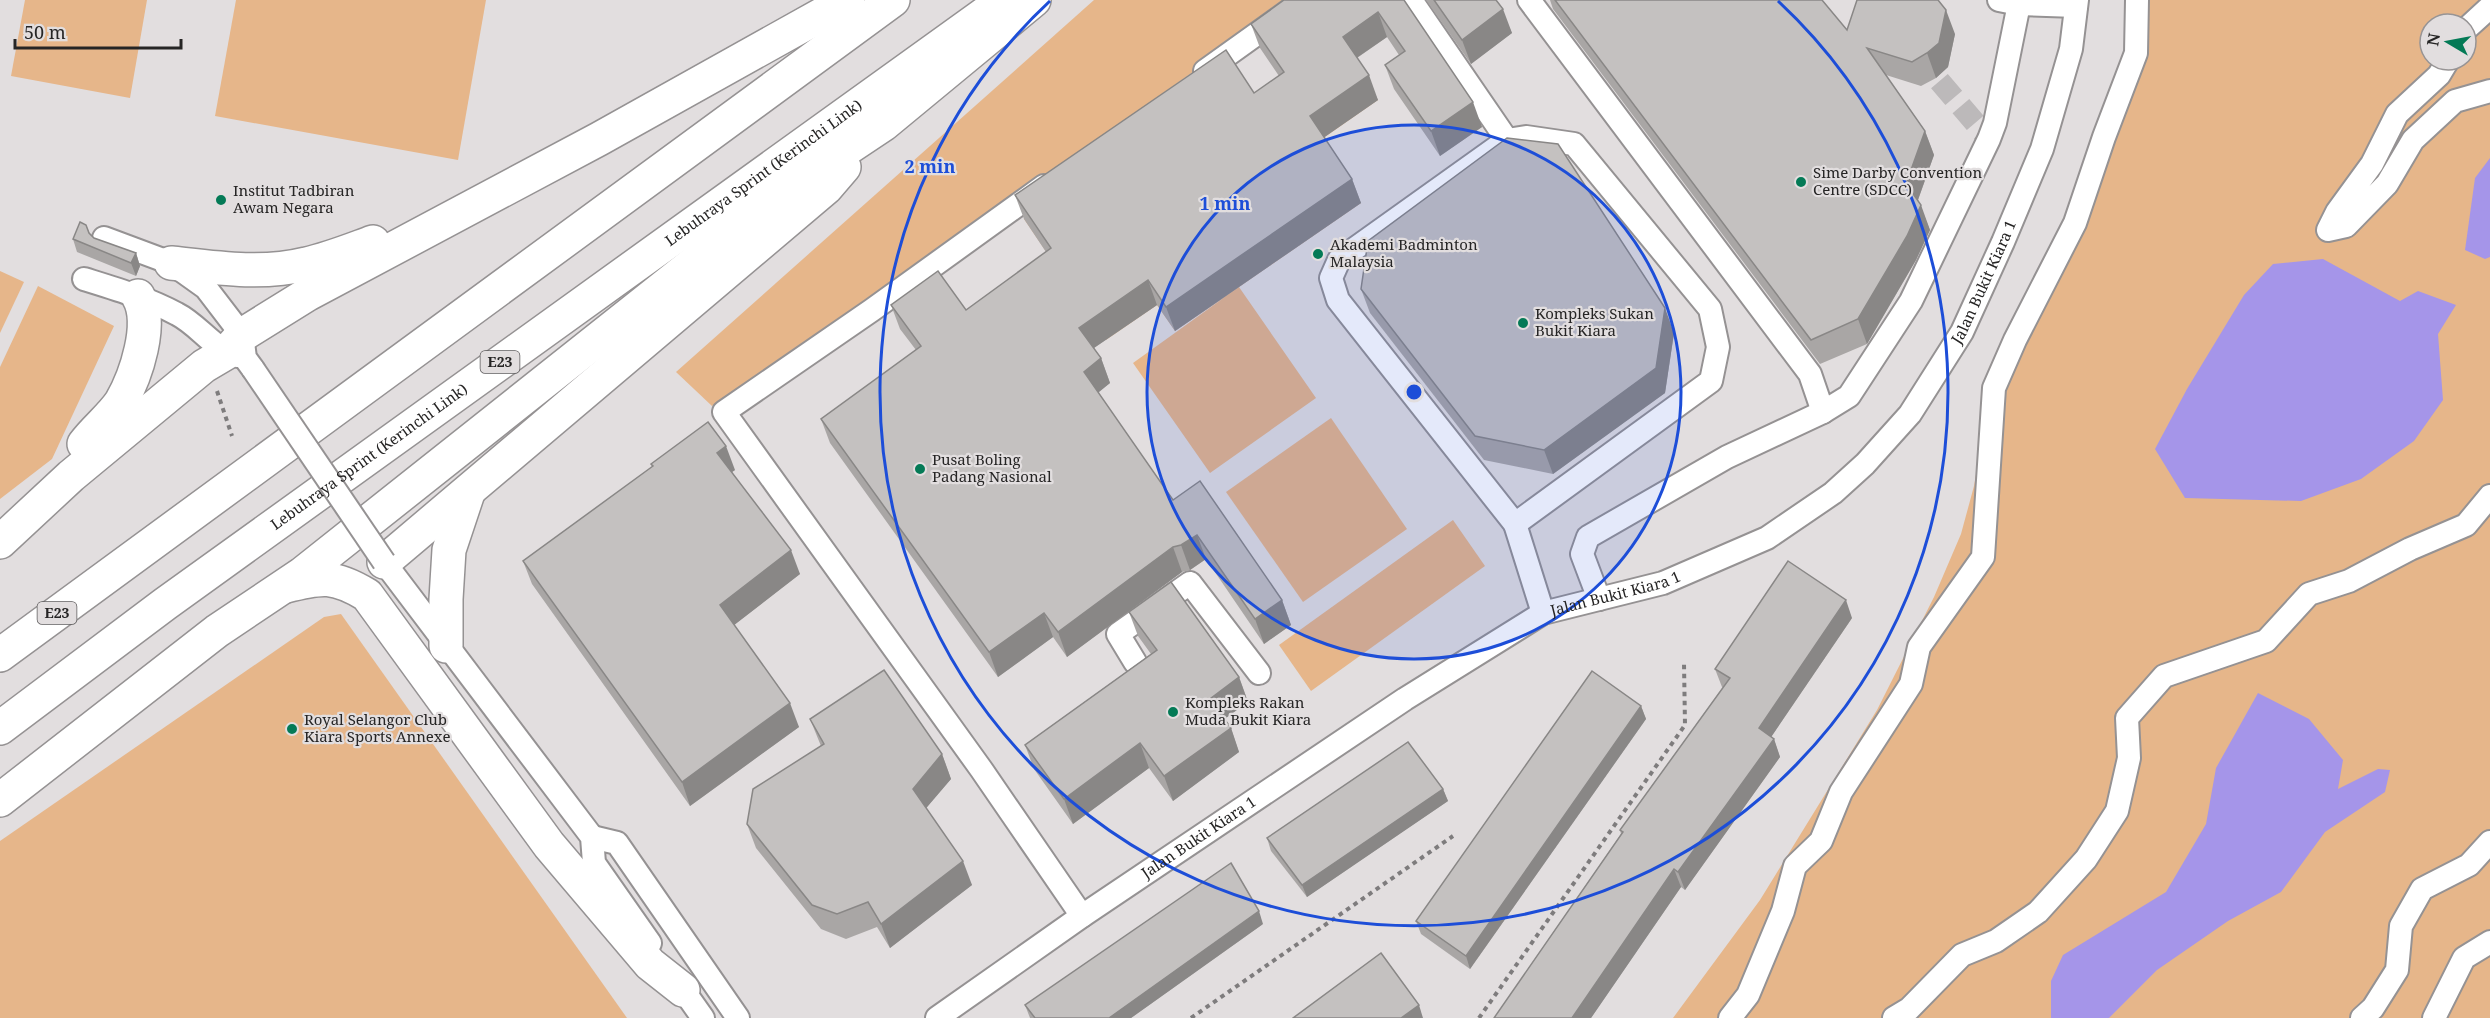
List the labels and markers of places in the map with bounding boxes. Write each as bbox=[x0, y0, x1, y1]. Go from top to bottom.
place label: Sime Darby Convention Centre (SDCC) bbox=[1813, 162, 1982, 199]
marker: Sime Darby Convention Centre (SDCC) bbox=[1794, 175, 1808, 189]
place label: Institut Tadbiran Awam Negara bbox=[233, 180, 355, 217]
marker: Institut Tadbiran Awam Negara bbox=[214, 193, 228, 207]
place label: Akademi Badminton Malaysia bbox=[1330, 234, 1478, 271]
marker: Akademi Badminton Malaysia bbox=[1311, 247, 1325, 261]
place label: Kompleks Sukan Bukit Kiara bbox=[1535, 303, 1654, 340]
marker: Kompleks Sukan Bukit Kiara bbox=[1516, 316, 1530, 330]
centre of rings bbox=[1404, 382, 1424, 402]
place label: Pusat Boling Padang Nasional bbox=[932, 449, 1052, 486]
marker: Pusat Boling Padang Nasional bbox=[913, 462, 927, 476]
place label: Kompleks Rakan Muda Bukit Kiara bbox=[1185, 692, 1311, 729]
marker: Kompleks Rakan Muda Bukit Kiara bbox=[1166, 705, 1180, 719]
place label: Royal Selangor Club Kiara Sports Annexe bbox=[304, 709, 451, 746]
marker: Royal Selangor Club Kiara Sports Annexe bbox=[285, 722, 299, 736]

